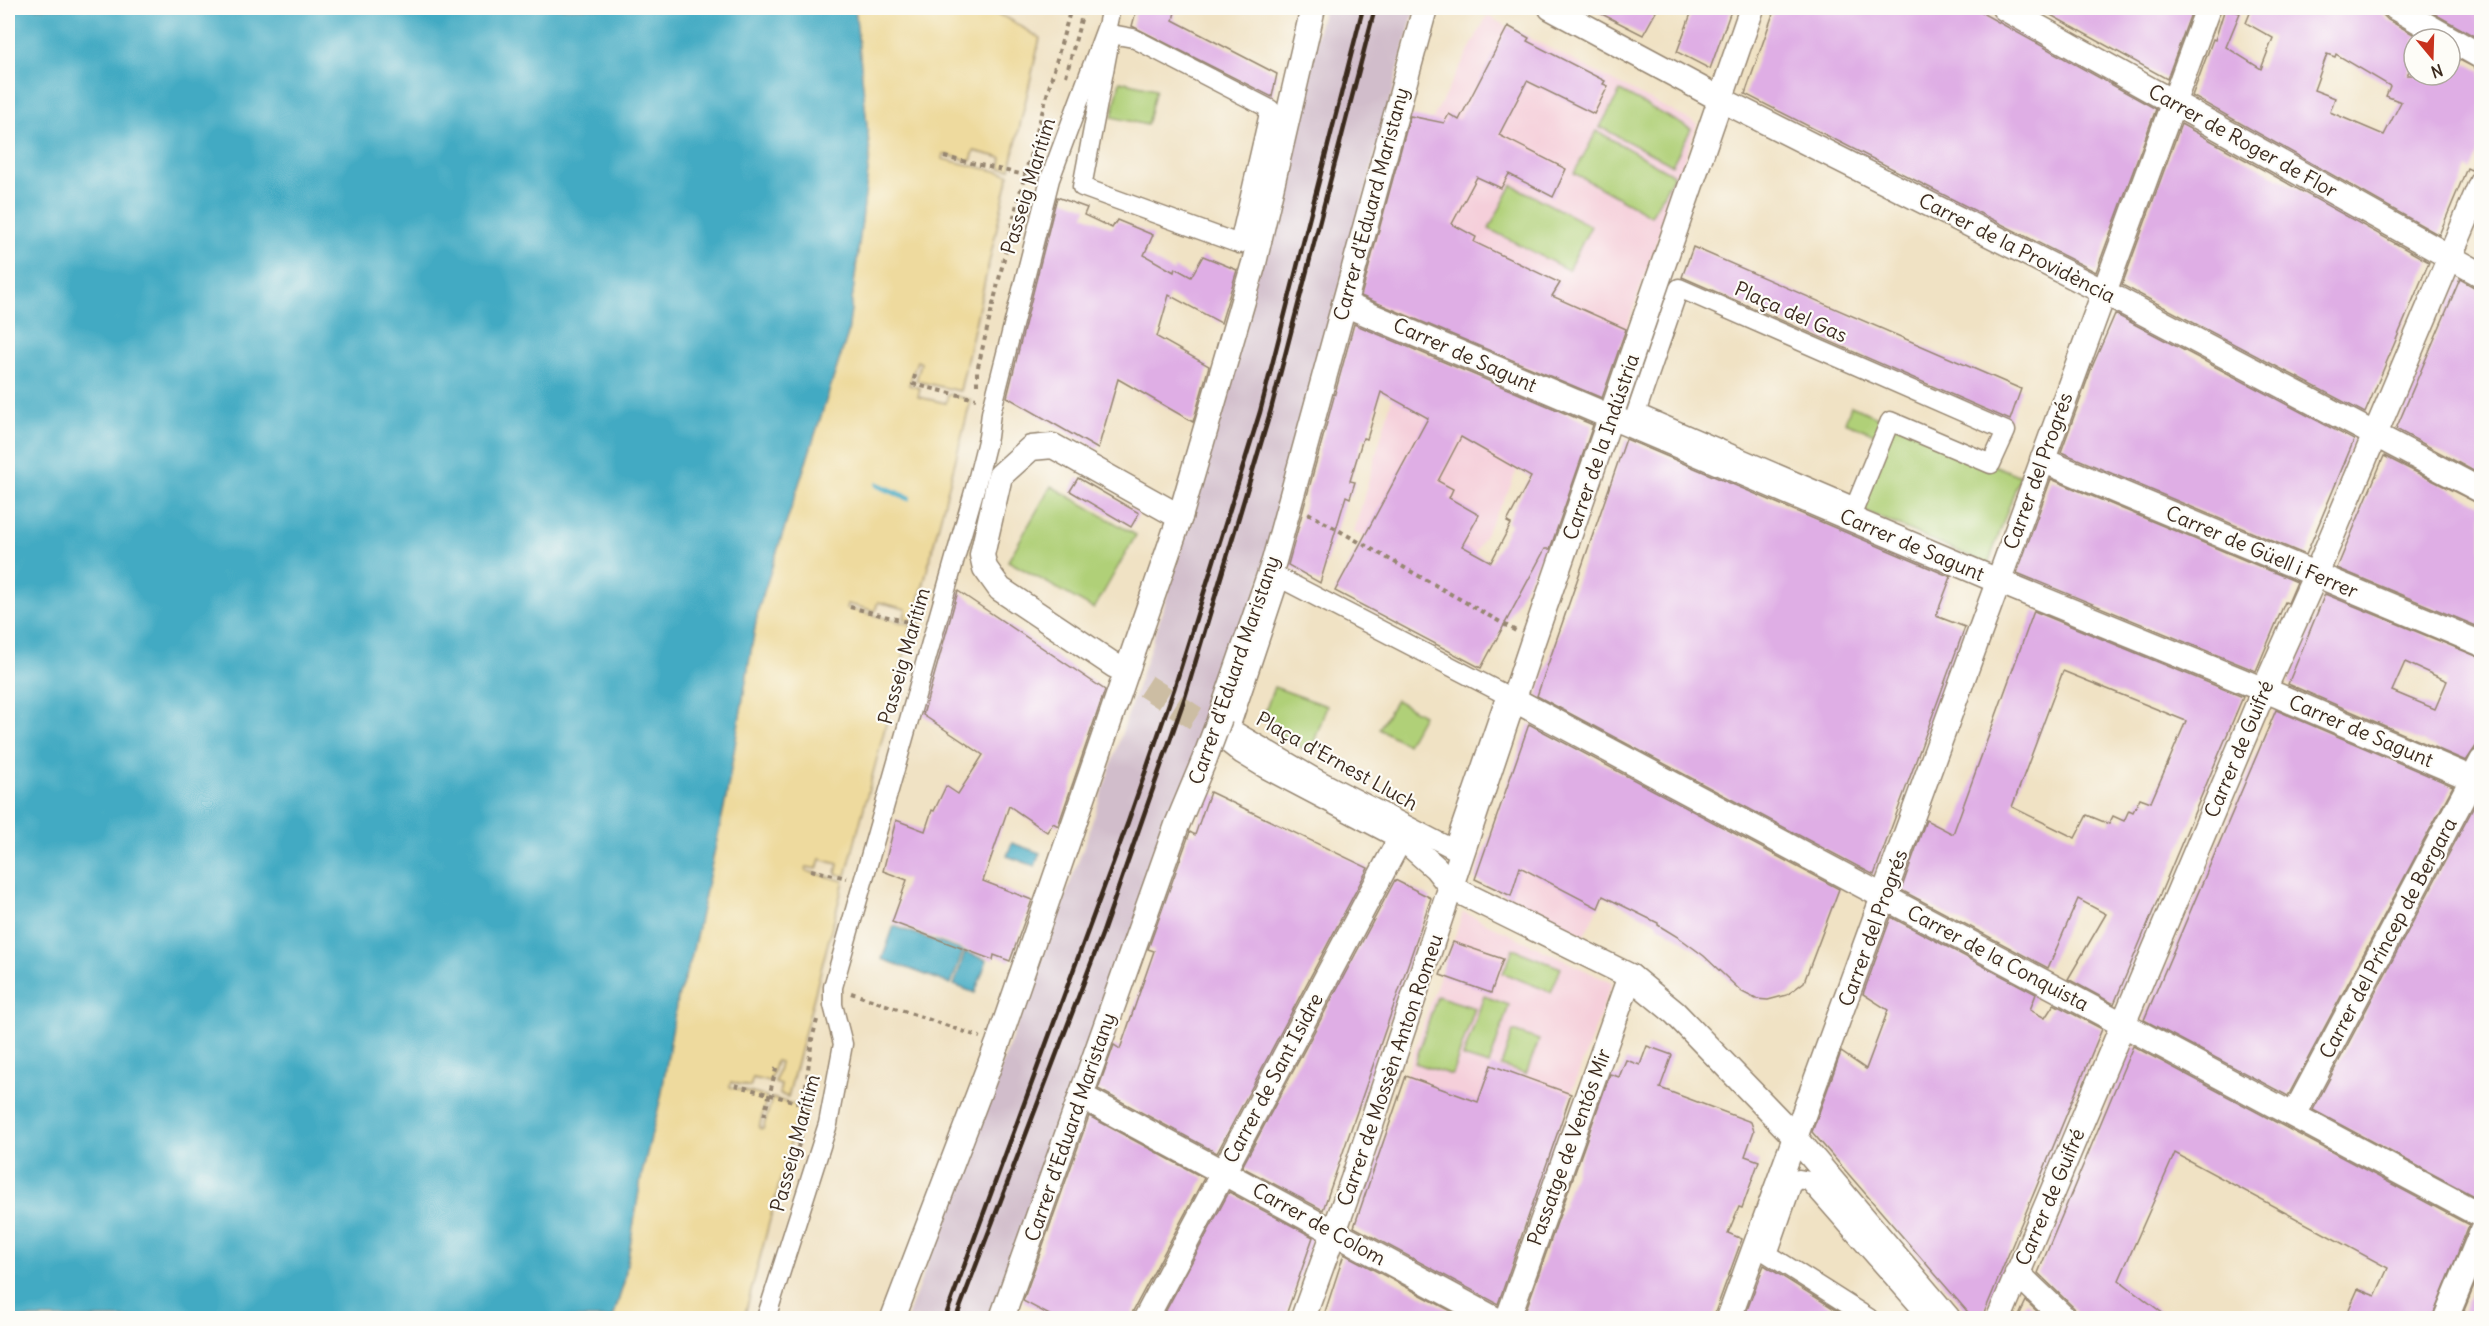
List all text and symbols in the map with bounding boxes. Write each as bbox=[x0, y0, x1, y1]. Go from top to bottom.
north arrow bbox=[2402, 27, 2462, 87]
text: N bbox=[2428, 60, 2445, 82]
street label: Carrer de Roger de Flor bbox=[2144, 78, 2342, 203]
street label: Carrer d'Eduard Maristany bbox=[1327, 85, 1414, 323]
street label: Passeig Marítim bbox=[995, 115, 1060, 257]
street label: Carrer de la Providència bbox=[1915, 187, 2120, 308]
street label: Plaça del Gas bbox=[1731, 276, 1851, 348]
street label: Carrer de Sagunt bbox=[1390, 312, 1541, 397]
street label: Carrer de la Indústria bbox=[1557, 350, 1644, 543]
street label: Carrer del Progrés bbox=[1998, 389, 2078, 553]
street label: Carrer de Güell i Ferrer bbox=[2162, 500, 2362, 603]
street label: Carrer de Sagunt bbox=[1836, 503, 1988, 586]
street label: Carrer d'Eduard Maristany bbox=[1183, 552, 1284, 788]
street label: Passeig Marítim bbox=[872, 585, 935, 727]
street label: Carrer de Guifré bbox=[2198, 676, 2279, 821]
street label: Carrer de Sagunt bbox=[2285, 689, 2437, 772]
street label: Plaça d'Ernest Lluch bbox=[1252, 706, 1422, 815]
street label: Carrer del Príncep de Bergara bbox=[2313, 813, 2462, 1063]
street label: Carrer del Progrés bbox=[1833, 846, 1913, 1010]
street label: Carrer de la Conquista bbox=[1903, 899, 2093, 1016]
street label: Carrer de Mossèn Anton Romeu bbox=[1331, 931, 1448, 1209]
street label: Carrer de Sant Isidre bbox=[1217, 989, 1328, 1167]
street label: Carrer d'Eduard Maristany bbox=[1019, 1009, 1120, 1245]
street label: Passatge de Ventós Mir bbox=[1521, 1045, 1616, 1249]
street label: Passeig Marítim bbox=[764, 1071, 825, 1214]
street label: Carrer de Guifré bbox=[2009, 1124, 2090, 1269]
street label: Carrer de Colom bbox=[1248, 1177, 1390, 1270]

